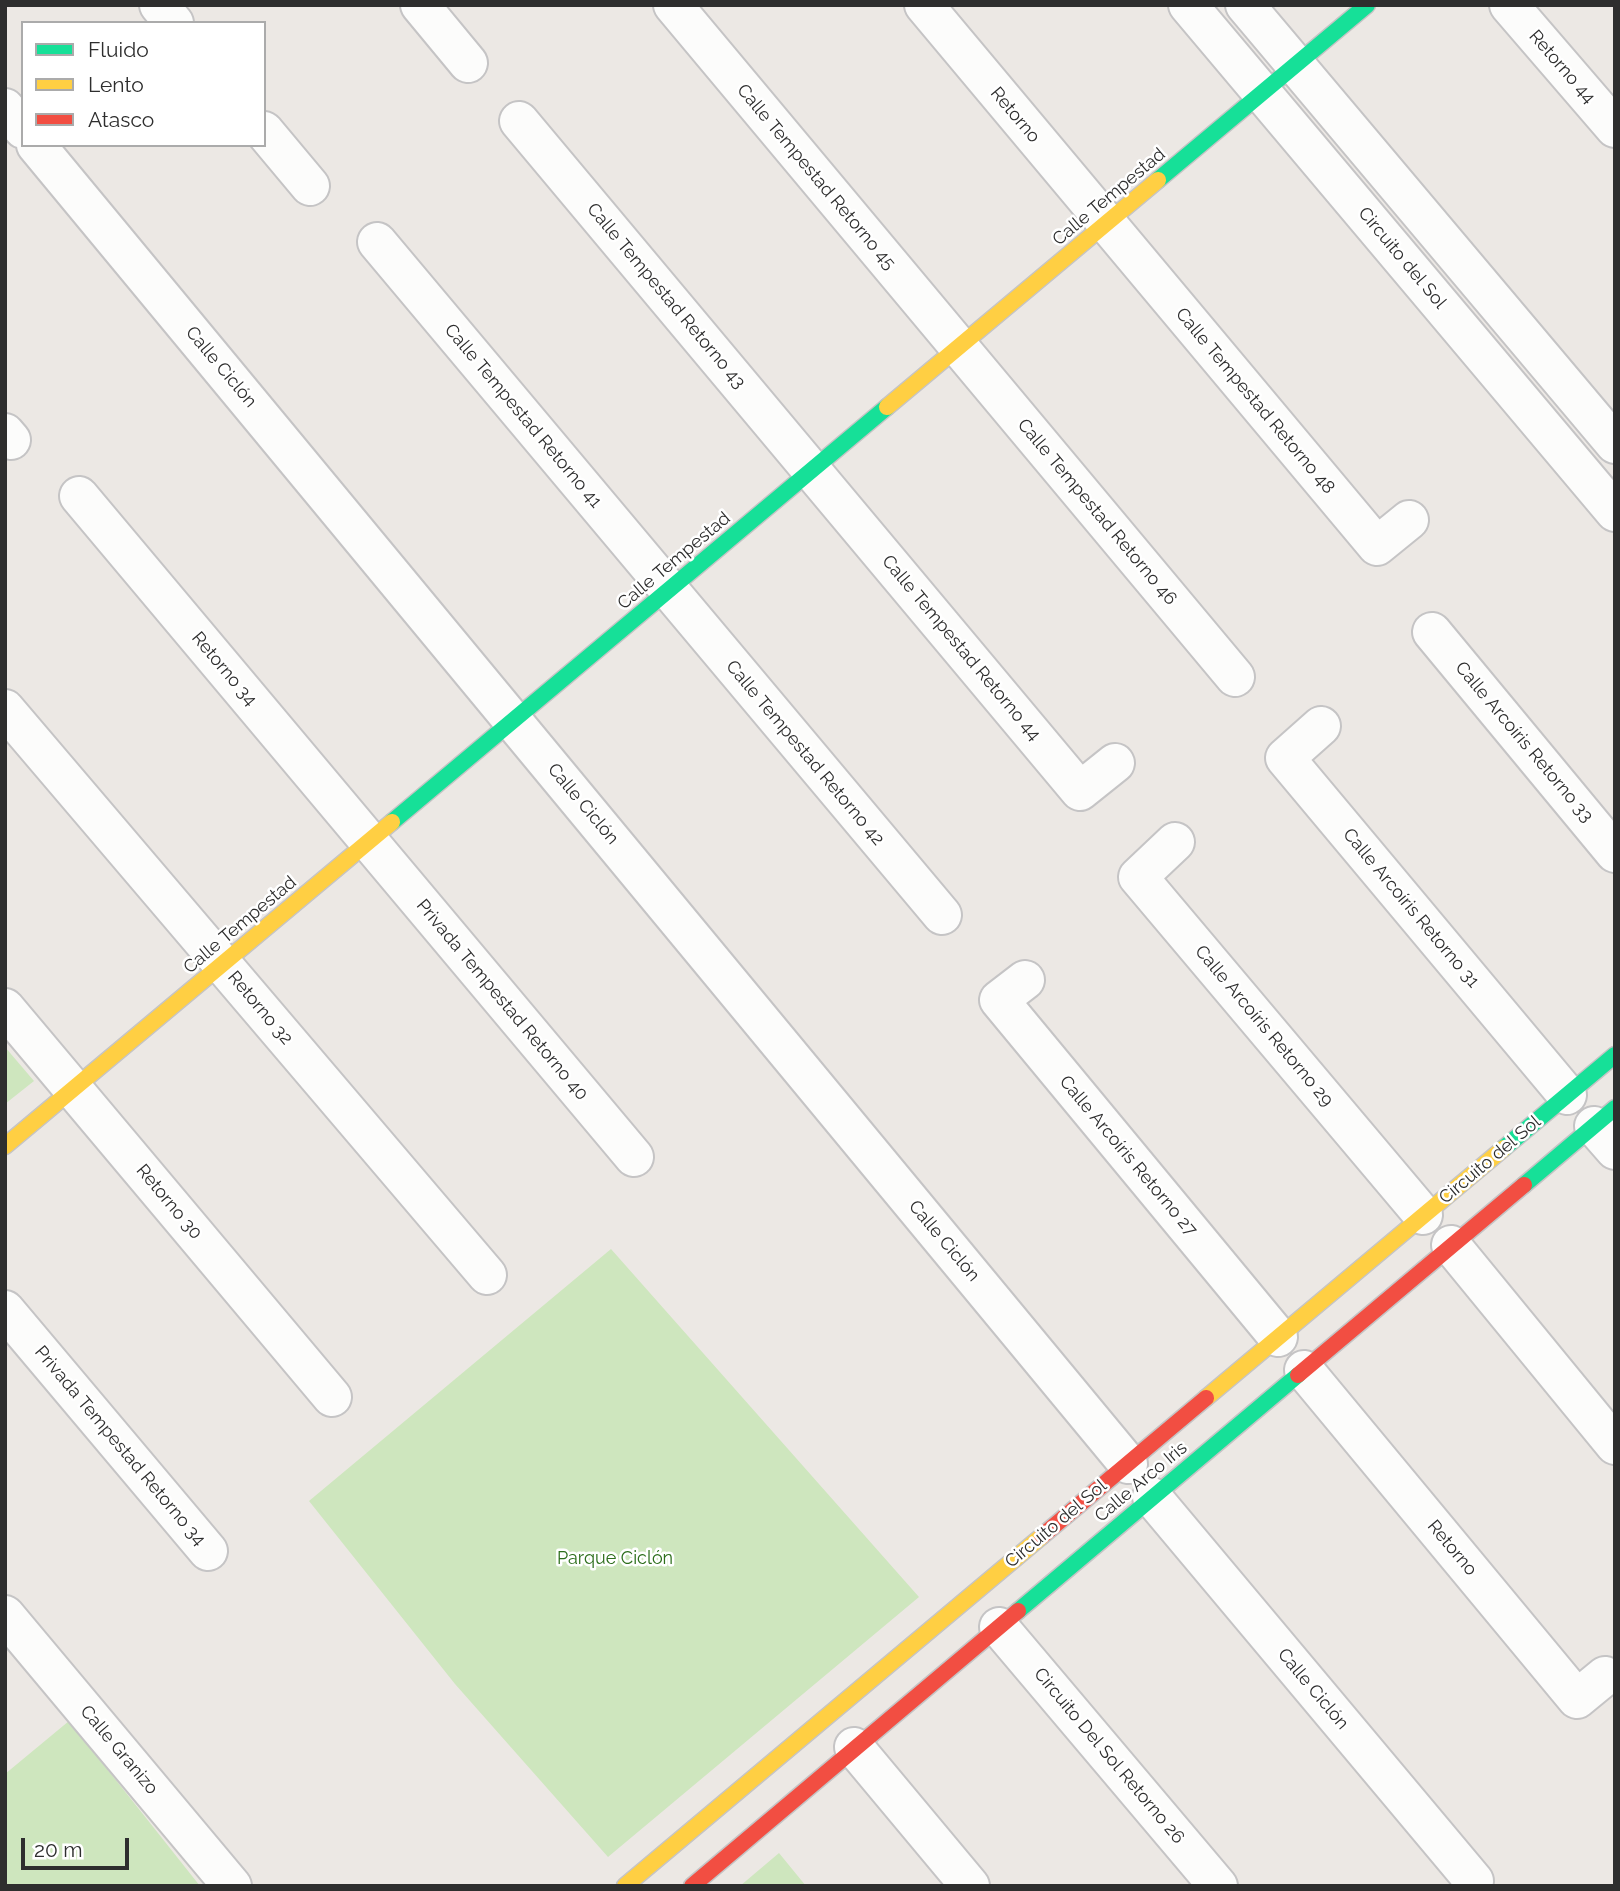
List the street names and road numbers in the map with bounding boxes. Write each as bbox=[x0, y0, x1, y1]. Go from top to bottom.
street label: Retorno 44 bbox=[1524, 26, 1600, 108]
street label: Calle Tempestad Retorno 45 bbox=[732, 80, 900, 274]
street label: Retorno bbox=[986, 83, 1044, 147]
street label: Calle Tempestad bbox=[1048, 144, 1170, 250]
street label: Calle Tempestad Retorno 43 bbox=[582, 199, 750, 393]
street label: Circuito del Sol bbox=[1353, 203, 1451, 313]
street label: Calle Tempestad Retorno 48 bbox=[1171, 304, 1339, 498]
street label: Calle Tempestad Retorno 41 bbox=[440, 320, 606, 512]
street label: Calle Ciclón bbox=[181, 322, 261, 412]
street label: Calle Tempestad Retorno 46 bbox=[1013, 414, 1181, 610]
street label: Calle Tempestad bbox=[613, 508, 735, 614]
street label: Calle Tempestad Retorno 44 bbox=[877, 551, 1045, 745]
street label: Retorno 34 bbox=[187, 628, 261, 710]
street label: Calle Tempestad Retorno 42 bbox=[721, 656, 889, 850]
street label: Calle Arcoíris Retorno 33 bbox=[1450, 657, 1598, 827]
street label: Calle Ciclón bbox=[543, 759, 623, 849]
street label: Calle Arcoíris Retorno 31 bbox=[1338, 824, 1484, 992]
street label: Calle Tempestad bbox=[179, 872, 301, 978]
street label: Privada Tempestad Retorno 40 bbox=[412, 895, 592, 1105]
street label: Calle Arcoíris Retorno 29 bbox=[1190, 941, 1338, 1111]
street label: Retorno 32 bbox=[223, 967, 297, 1049]
street label: Calle Arcoíris Retorno 27 bbox=[1055, 1071, 1201, 1241]
street label: Circuito del Sol bbox=[1435, 1111, 1545, 1209]
street label: Retorno 30 bbox=[131, 1160, 207, 1244]
street label: Calle Ciclón bbox=[904, 1196, 984, 1286]
street label: Privada Tempestad Retorno 34 bbox=[30, 1342, 210, 1550]
street label: Calle Arco Iris bbox=[1090, 1437, 1192, 1527]
street label: Circuito del Sol bbox=[1001, 1475, 1111, 1573]
street label: Retorno bbox=[1423, 1516, 1481, 1580]
street label: Calle Ciclón bbox=[1273, 1644, 1353, 1734]
street label: Circuito Del Sol Retorno 26 bbox=[1029, 1664, 1189, 1848]
street label: Calle Granizo bbox=[75, 1701, 163, 1799]

